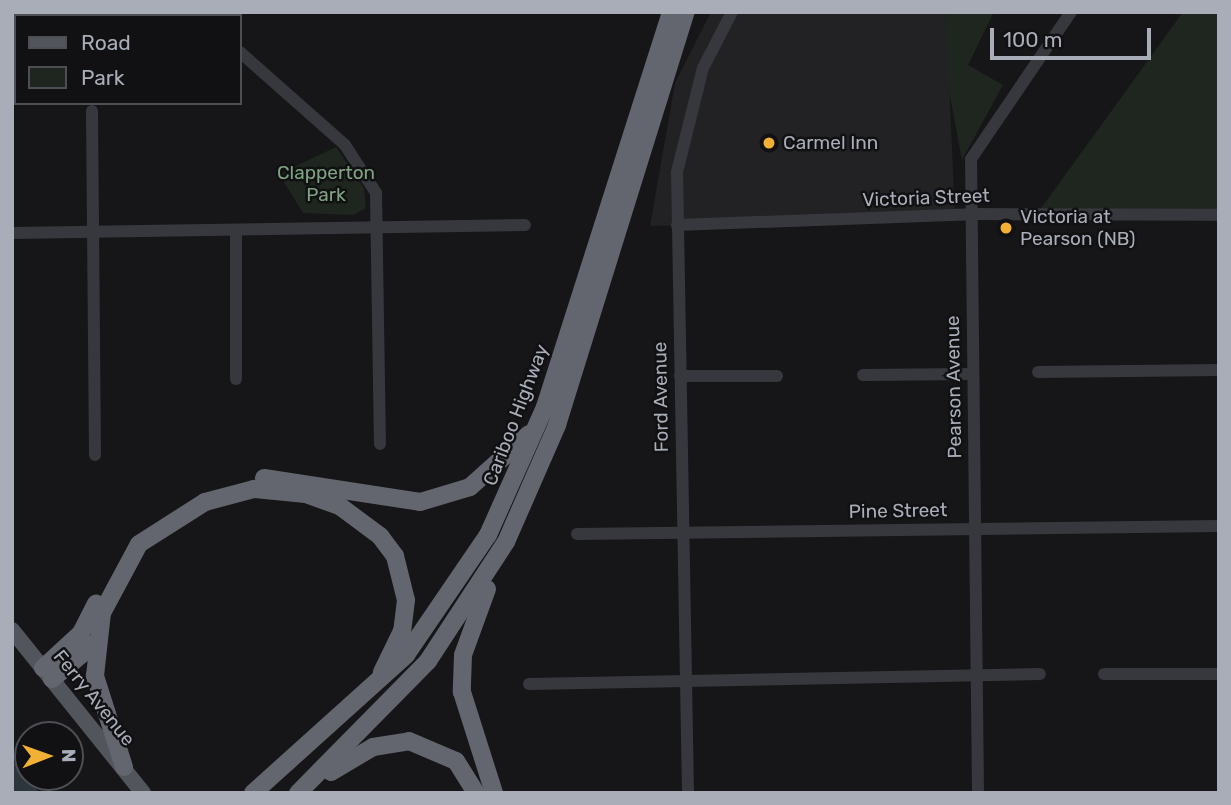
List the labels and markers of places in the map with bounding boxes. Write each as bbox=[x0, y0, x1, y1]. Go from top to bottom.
place label: Carmel Inn bbox=[783, 132, 878, 154]
marker: Carmel Inn bbox=[761, 135, 777, 151]
place label: Victoria at Pearson (NB) bbox=[1020, 206, 1135, 250]
marker: Victoria at Pearson (NB) bbox=[998, 220, 1014, 236]

